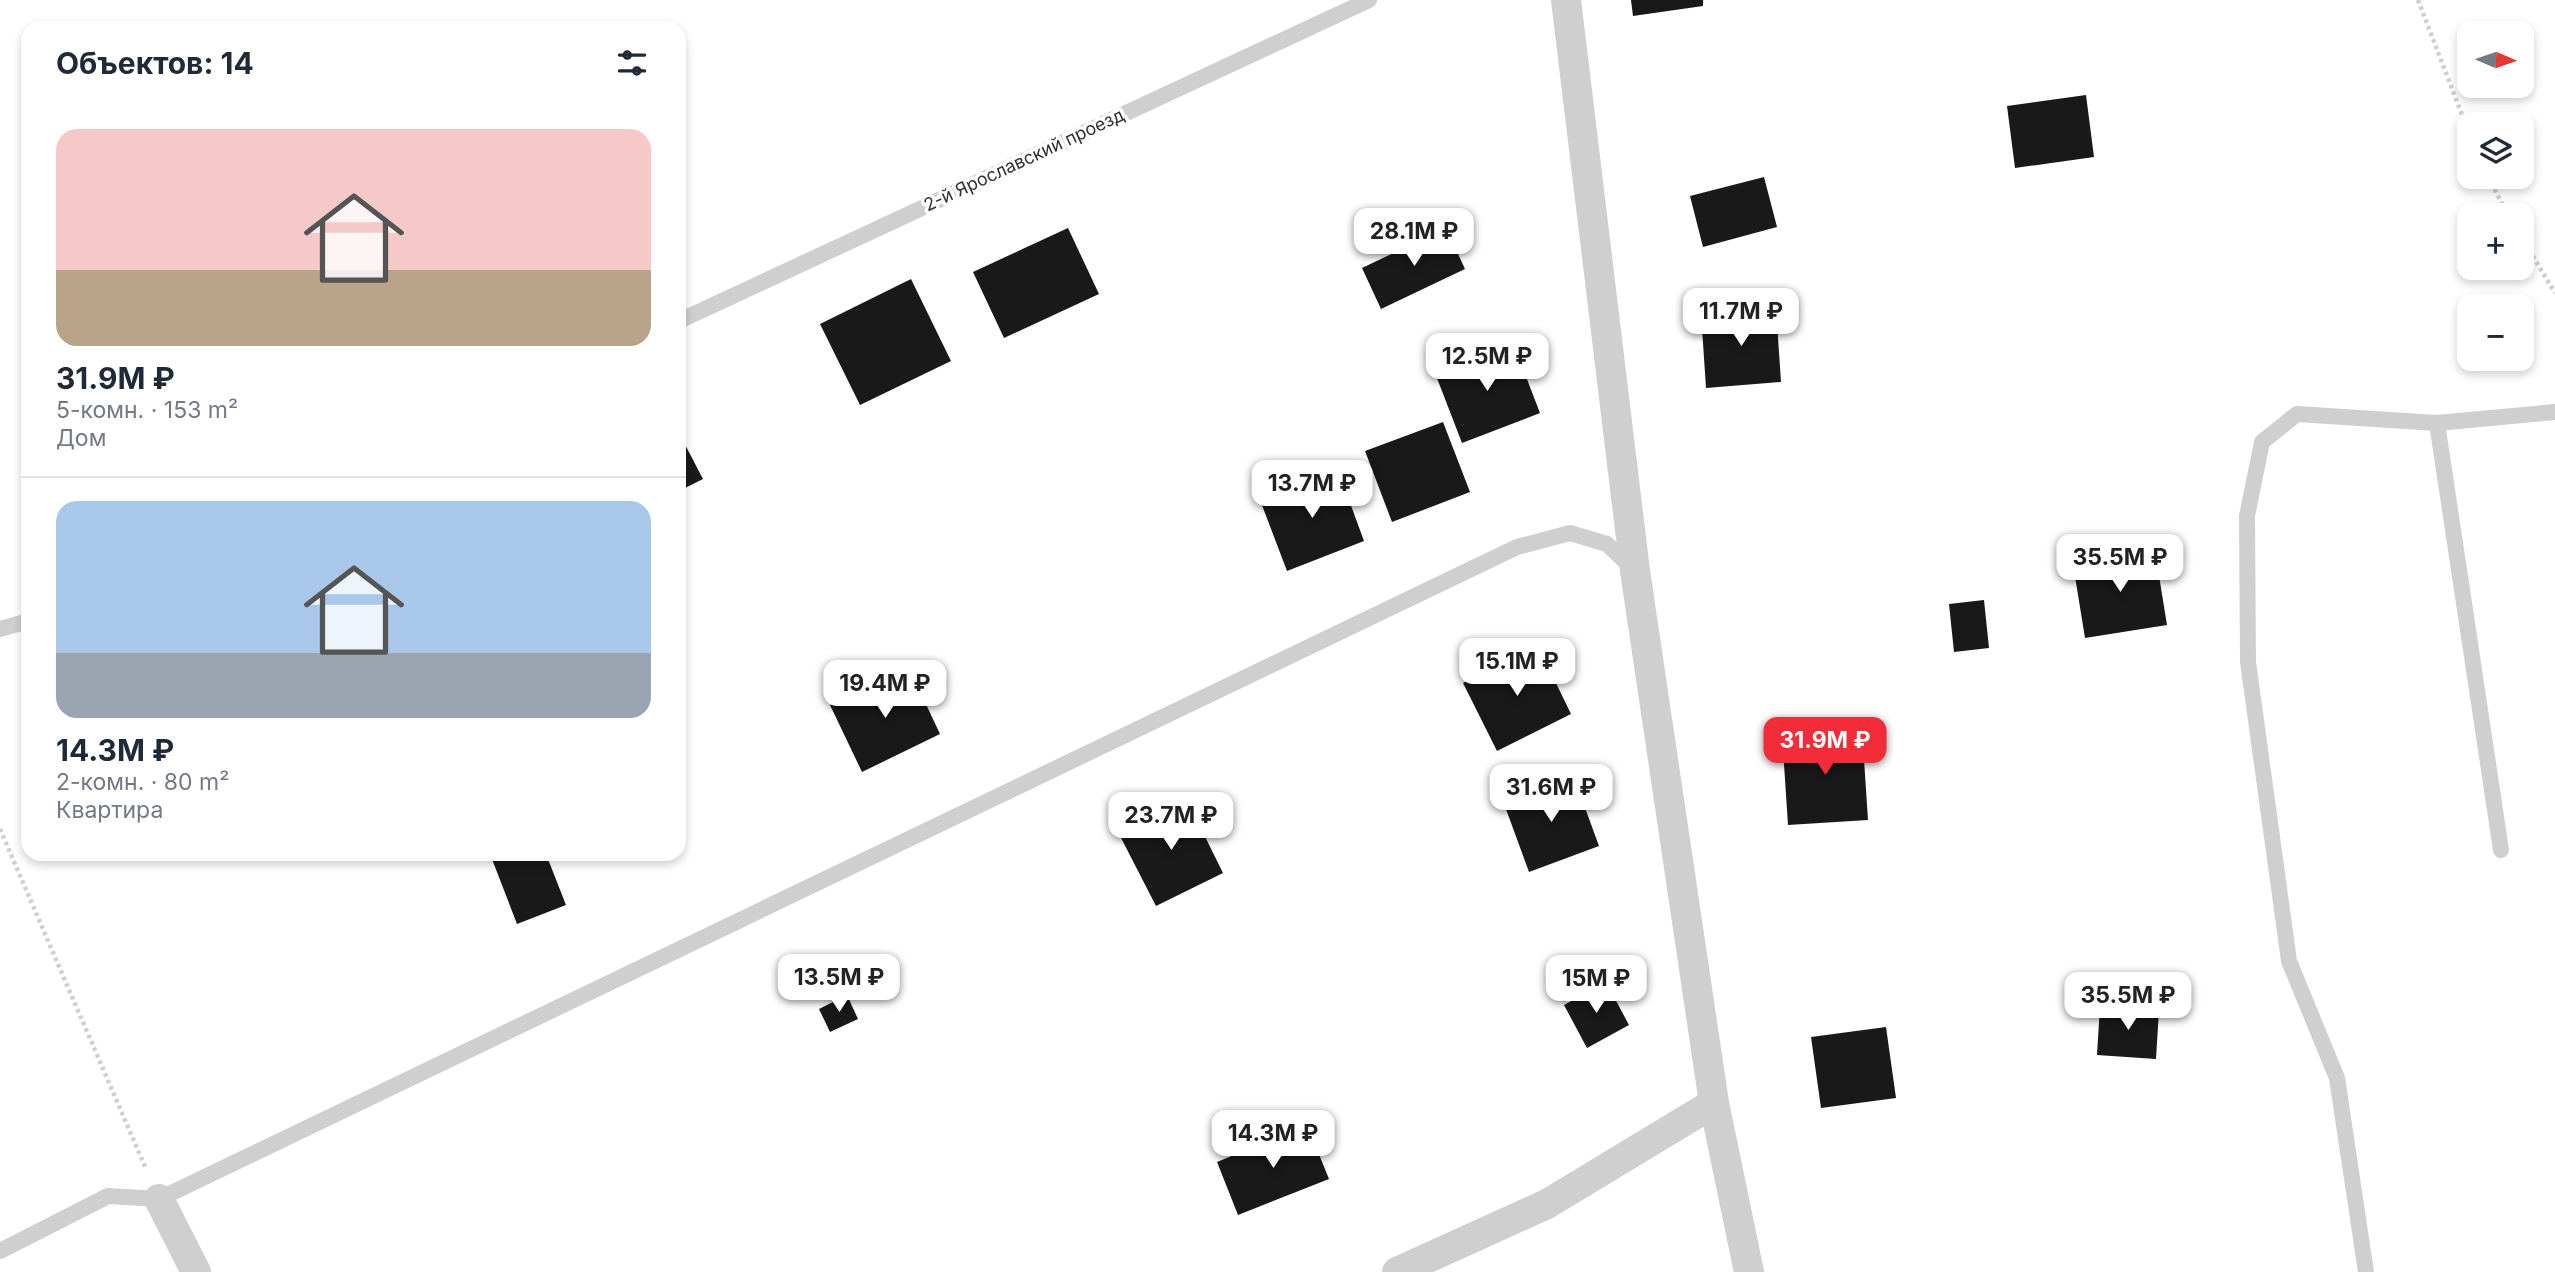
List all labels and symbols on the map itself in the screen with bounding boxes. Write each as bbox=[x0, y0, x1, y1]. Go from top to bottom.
north arrow bbox=[2457, 21, 2534, 98]
street label: 2-й Ярославский проезд bbox=[920, 104, 1127, 215]
pin: 28.1M ₽ bbox=[1349, 208, 1479, 268]
pin: 11.7M ₽ bbox=[1676, 288, 1806, 348]
pin: 12.5M ₽ bbox=[1422, 334, 1552, 393]
pin: 13.7M ₽ bbox=[1247, 461, 1377, 520]
pin: 35.5M ₽ bbox=[2055, 534, 2185, 594]
pin: 15.1M ₽ bbox=[1452, 638, 1582, 698]
pin: 19.4M ₽ bbox=[820, 660, 950, 720]
pin: 31.9M ₽ bbox=[1760, 718, 1890, 777]
pin: 31.6M ₽ bbox=[1486, 764, 1616, 824]
pin: 23.7M ₽ bbox=[1106, 792, 1236, 852]
pin: 13.5M ₽ bbox=[774, 954, 904, 1014]
pin: 15M ₽ bbox=[1547, 956, 1645, 1015]
pin: 35.5M ₽ bbox=[2063, 972, 2193, 1032]
pin: 14.3M ₽ bbox=[1208, 1110, 1338, 1170]

